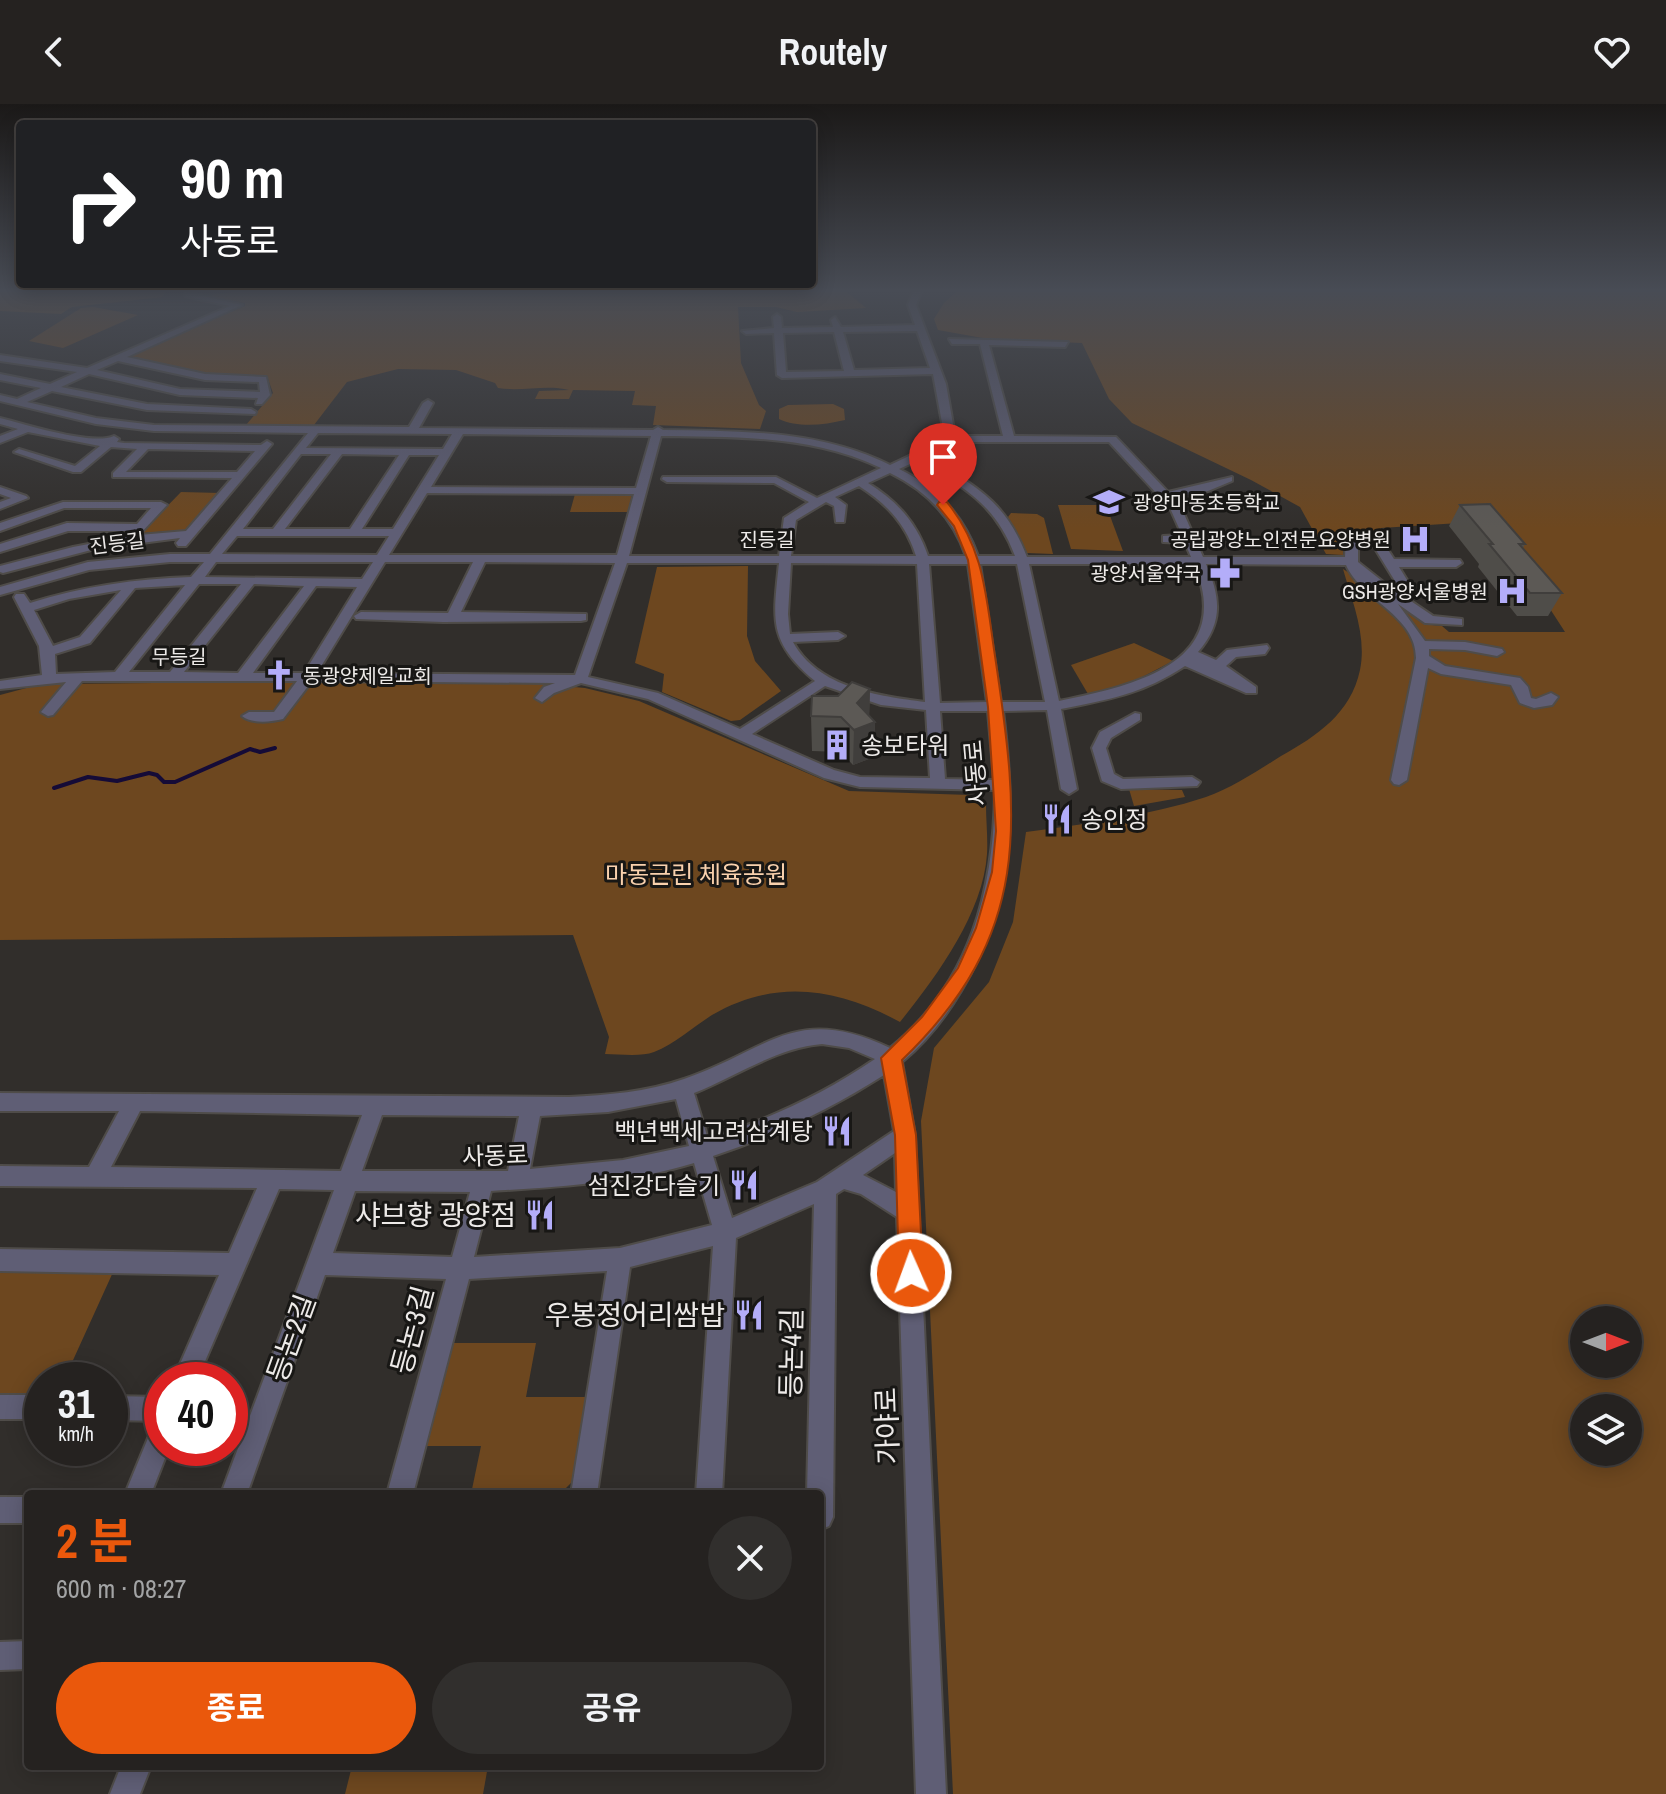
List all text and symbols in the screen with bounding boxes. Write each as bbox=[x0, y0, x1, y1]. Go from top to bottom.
text: Routely bbox=[779, 28, 887, 76]
icon: back bbox=[32, 30, 76, 74]
icon: heart bbox=[1590, 30, 1634, 74]
text: 90 m bbox=[180, 140, 285, 215]
icon: right bbox=[48, 152, 152, 256]
text: 사동로 bbox=[180, 217, 279, 265]
pin bbox=[909, 423, 977, 505]
icon: arrive bbox=[921, 435, 965, 479]
school or university icon: 광양마동초등학교 bbox=[1092, 485, 1126, 519]
place label: 광양마동초등학교 bbox=[1133, 489, 1280, 516]
hospital icon: 공립광양노인전문요양병원 bbox=[1398, 522, 1432, 556]
street label: 진등길 bbox=[88, 526, 146, 560]
street label: 진등길 bbox=[739, 526, 795, 553]
place label: 공립광양노인전문요양병원 bbox=[1170, 526, 1391, 553]
pharmacy icon: 광양서울약국 bbox=[1208, 556, 1242, 590]
place label: 광양서울약국 bbox=[1091, 560, 1201, 587]
hospital icon: GSH광양서울병원 bbox=[1495, 574, 1529, 608]
place label: GSH광양서울병원 bbox=[1342, 578, 1488, 605]
street label: 무등길 bbox=[151, 643, 207, 670]
church icon: 동광양제일교회 bbox=[262, 658, 296, 692]
place label: 동광양제일교회 bbox=[303, 662, 432, 689]
building icon: 송보타워 bbox=[820, 728, 854, 762]
place label: 송보타워 bbox=[861, 729, 949, 761]
street label: 사동로 bbox=[956, 739, 994, 807]
restaurant icon: 송인정 bbox=[1040, 802, 1074, 836]
place label: 송인정 bbox=[1081, 803, 1147, 835]
park label: 마동근린 체육공원 bbox=[605, 858, 787, 890]
restaurant icon: 백년백세고려삼계탕 bbox=[820, 1114, 854, 1148]
place label: 백년백세고려삼계탕 bbox=[614, 1115, 813, 1147]
street label: 사동로 bbox=[461, 1138, 529, 1172]
restaurant icon: 섬진강다슬기 bbox=[727, 1168, 761, 1202]
place label: 섬진강다슬기 bbox=[588, 1169, 720, 1201]
place label: 샤브향 광양점 bbox=[355, 1196, 516, 1234]
restaurant icon: 샤브향 광양점 bbox=[523, 1198, 557, 1232]
position arrow bbox=[869, 1231, 953, 1315]
street label: 등논3길 bbox=[382, 1282, 442, 1378]
street label: 등논2길 bbox=[258, 1289, 324, 1387]
place label: 우봉정어리쌈밥 bbox=[545, 1296, 725, 1334]
restaurant icon: 우봉정어리쌈밥 bbox=[732, 1298, 766, 1332]
north arrow bbox=[1570, 1306, 1642, 1378]
map controls bbox=[1570, 1306, 1642, 1466]
street label: 등논4길 bbox=[771, 1308, 811, 1398]
speed limit sign: 40 bbox=[144, 1362, 248, 1466]
text: 31 bbox=[58, 1377, 94, 1430]
street label: 가야로 bbox=[867, 1387, 907, 1465]
button: layers bbox=[1570, 1394, 1642, 1466]
text: km/h bbox=[58, 1420, 94, 1447]
text: 2 분 bbox=[56, 1508, 133, 1573]
button: close bbox=[708, 1516, 792, 1600]
text: 600 m · 08:27 bbox=[56, 1571, 186, 1606]
button: 종료 bbox=[56, 1662, 416, 1754]
button: 공유 bbox=[432, 1662, 792, 1754]

